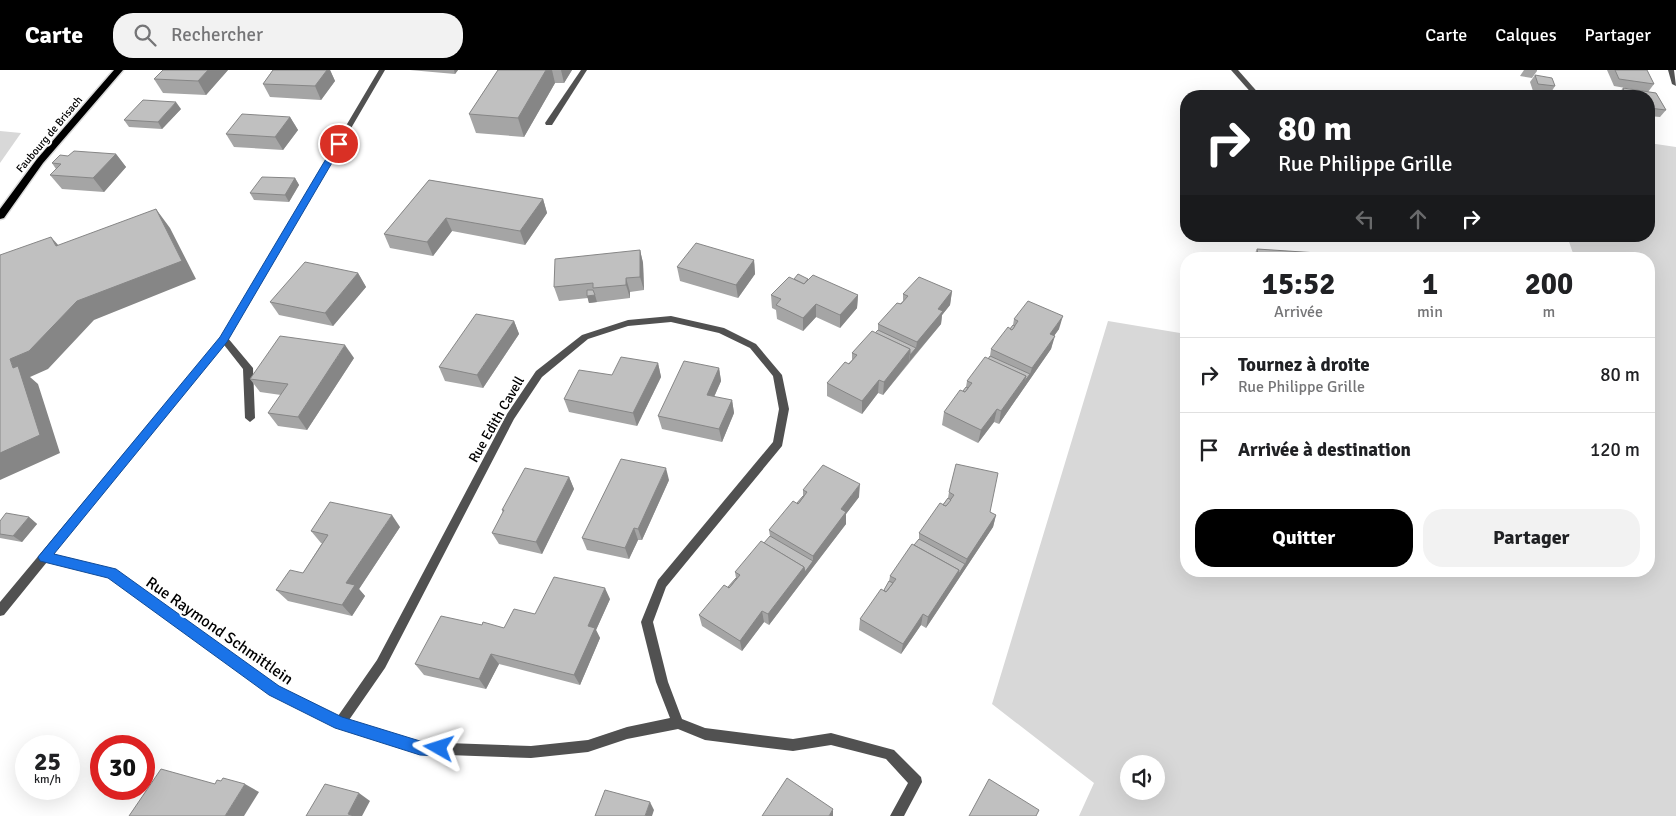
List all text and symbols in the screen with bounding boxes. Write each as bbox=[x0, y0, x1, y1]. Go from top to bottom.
search box bbox=[113, 13, 463, 58]
text: Carte bbox=[25, 20, 83, 50]
icon: search bbox=[131, 21, 159, 49]
text: Rechercher bbox=[171, 23, 263, 47]
text: Carte bbox=[1425, 24, 1467, 46]
text: Calques bbox=[1495, 24, 1557, 46]
text: Partager bbox=[1585, 24, 1651, 46]
street label: Faubourg de Brisach bbox=[14, 93, 85, 175]
text: 80 m bbox=[1278, 107, 1352, 150]
icon: right bbox=[1195, 110, 1260, 175]
pin bbox=[318, 123, 360, 165]
icon: arrive bbox=[325, 130, 353, 158]
text: Rue Philippe Grille bbox=[1278, 150, 1453, 177]
icon: left bbox=[1351, 205, 1379, 233]
icon: ahead bbox=[1404, 205, 1432, 233]
icon: right bbox=[1457, 205, 1485, 233]
text: 15:52 bbox=[1262, 266, 1335, 303]
text: 1 bbox=[1422, 266, 1438, 303]
text: 200 bbox=[1525, 266, 1573, 303]
text: Arrivée bbox=[1274, 302, 1323, 322]
text: min bbox=[1417, 302, 1443, 322]
text: m bbox=[1543, 302, 1555, 322]
text: Tournez à droite bbox=[1238, 353, 1370, 377]
icon: right bbox=[1195, 361, 1223, 389]
text: 80 m bbox=[1600, 363, 1640, 387]
street label: Rue Edith Cavell bbox=[465, 373, 528, 465]
text: Rue Philippe Grille bbox=[1238, 377, 1365, 397]
icon: arrive bbox=[1195, 436, 1223, 464]
text: Arrivée à destination bbox=[1238, 438, 1411, 462]
text: 120 m bbox=[1590, 438, 1640, 462]
button: Quitter bbox=[1195, 509, 1413, 567]
button: Partager bbox=[1423, 509, 1640, 567]
street label: Rue Raymond Schmittlein bbox=[142, 572, 297, 689]
position arrow bbox=[412, 721, 464, 773]
speed limit sign: 30 bbox=[90, 735, 155, 800]
text: 25 bbox=[34, 746, 61, 777]
map controls bbox=[1120, 755, 1165, 800]
button: sound bbox=[1120, 755, 1165, 800]
text: km/h bbox=[34, 772, 61, 787]

